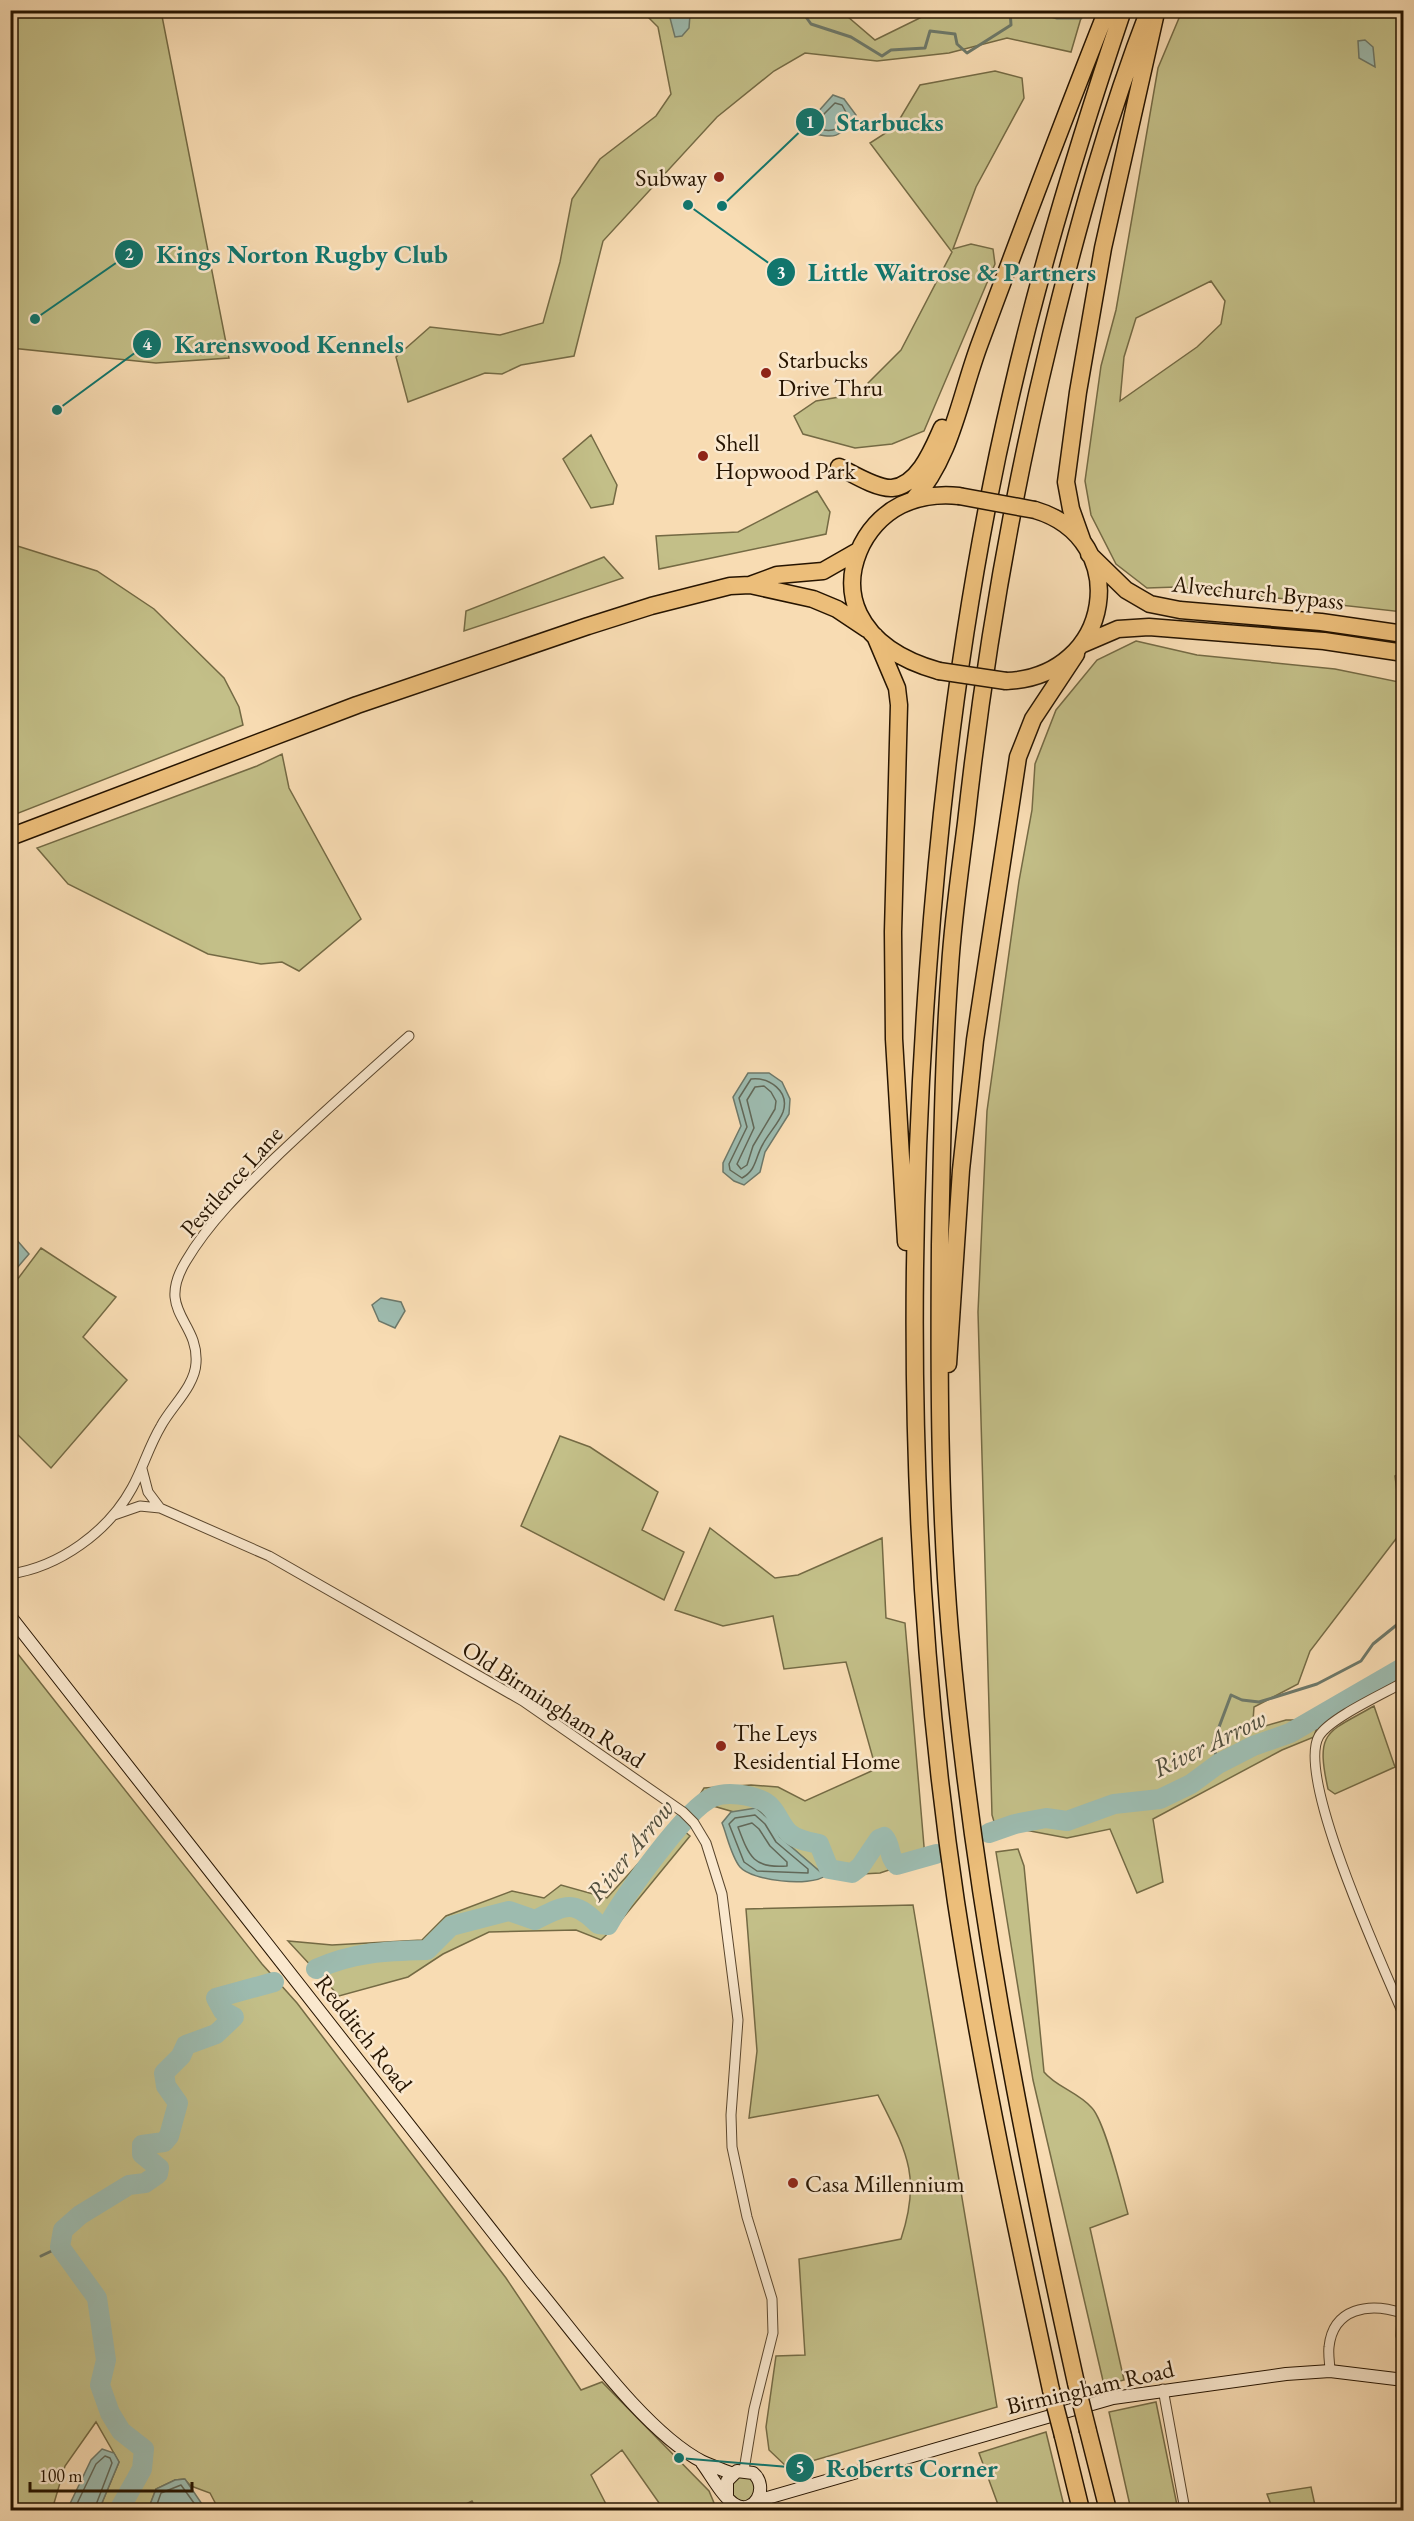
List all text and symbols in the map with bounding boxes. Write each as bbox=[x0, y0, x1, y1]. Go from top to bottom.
callout: Starbucks bbox=[795, 100, 956, 144]
text: Starbucks bbox=[836, 105, 944, 139]
text: 1 bbox=[805, 110, 815, 133]
place label: Subway bbox=[635, 162, 707, 193]
marker: Subway bbox=[712, 170, 726, 184]
callout: Kings Norton Rugby Club bbox=[114, 232, 459, 276]
text: Kings Norton Rugby Club bbox=[156, 237, 448, 271]
text: 2 bbox=[124, 242, 134, 265]
callout: Little Waitrose & Partners bbox=[766, 250, 1109, 294]
text: Little Waitrose & Partners bbox=[808, 255, 1096, 289]
text: 3 bbox=[776, 261, 786, 284]
callout: Karenswood Kennels bbox=[132, 322, 415, 366]
text: Karenswood Kennels bbox=[174, 327, 404, 361]
text: 4 bbox=[142, 332, 152, 355]
place label: Starbucks Drive Thru bbox=[778, 344, 884, 403]
marker: Starbucks Drive Thru bbox=[759, 366, 773, 380]
place label: Shell Hopwood Park bbox=[715, 427, 857, 486]
marker: Shell Hopwood Park bbox=[696, 449, 710, 463]
street label: Alvechurch Bypass bbox=[1169, 567, 1346, 616]
street label: Pestilence Lane bbox=[173, 1119, 289, 1243]
street label: Old Birmingham Road bbox=[457, 1633, 652, 1775]
water label: River Arrow bbox=[1147, 1701, 1271, 1785]
place label: The Leys Residential Home bbox=[733, 1717, 900, 1776]
marker: The Leys Residential Home bbox=[714, 1739, 728, 1753]
water label: River Arrow bbox=[578, 1792, 682, 1908]
street label: Redditch Road bbox=[308, 1968, 420, 2099]
place label: Casa Millennium bbox=[805, 2168, 965, 2199]
marker: Casa Millennium bbox=[786, 2176, 800, 2190]
street label: Birmingham Road bbox=[1003, 2352, 1178, 2421]
callout: Roberts Corner bbox=[785, 2446, 1010, 2490]
text: Roberts Corner bbox=[826, 2451, 998, 2485]
scale bar bbox=[30, 2455, 192, 2493]
text: 5 bbox=[795, 2456, 805, 2479]
text: 100 m bbox=[39, 2464, 83, 2487]

